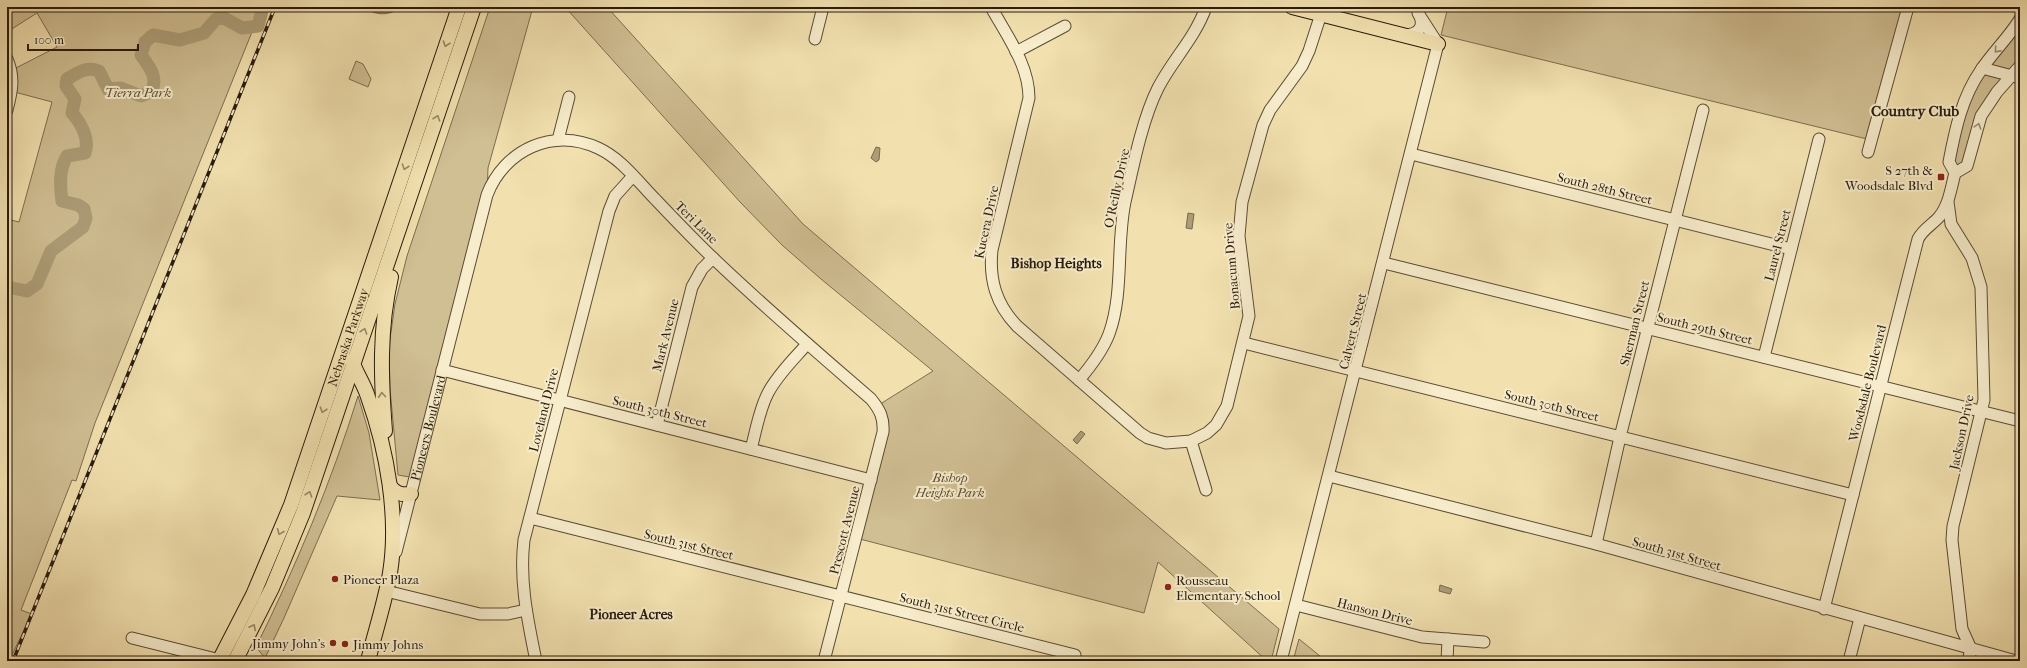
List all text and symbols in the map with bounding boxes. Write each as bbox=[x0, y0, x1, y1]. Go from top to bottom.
scale bar bbox=[28, 26, 138, 52]
text: 100 m bbox=[34, 33, 64, 47]
one-way arrow bbox=[442, 40, 451, 47]
one-way arrow bbox=[1994, 45, 2002, 53]
park label: Tierra Park bbox=[105, 85, 171, 100]
district label: Country Club bbox=[1871, 102, 1959, 120]
one-way arrow bbox=[432, 115, 441, 122]
one-way arrow bbox=[1973, 123, 1982, 130]
street label: O'Reilly Drive bbox=[1101, 146, 1132, 229]
place label: S 27th & Woodsdale Blvd bbox=[1844, 163, 1934, 193]
one-way arrow bbox=[401, 164, 410, 171]
street label: South 28th Street bbox=[1556, 169, 1654, 208]
marker: S 27th & Woodsdale Blvd bbox=[1936, 172, 1946, 182]
street label: Kucera Drive bbox=[971, 183, 1002, 260]
street label: Teri Lane bbox=[672, 198, 721, 247]
street label: Laurel Street bbox=[1761, 207, 1794, 283]
street label: Bonacum Drive bbox=[1220, 221, 1243, 310]
district label: Bishop Heights bbox=[1010, 255, 1102, 272]
street label: Sherman Street bbox=[1617, 279, 1652, 367]
street label: Nebraska Parkway bbox=[325, 285, 372, 388]
street label: Calvert Street bbox=[1336, 291, 1369, 371]
street label: Mark Avenue bbox=[649, 296, 682, 373]
street label: South 29th Street bbox=[1656, 309, 1754, 348]
street label: Woodsdale Boulevard bbox=[1845, 322, 1889, 444]
one-way arrow bbox=[360, 328, 368, 335]
street label: Loveland Drive bbox=[526, 366, 561, 453]
street label: Pioneers Boulevard bbox=[407, 373, 449, 483]
street label: South 30th Street bbox=[1503, 387, 1601, 425]
one-way arrow bbox=[377, 392, 386, 398]
street label: South 30th Street bbox=[611, 393, 709, 431]
street label: Jackson Drive bbox=[1946, 393, 1977, 472]
one-way arrow bbox=[319, 406, 328, 413]
park label: Bishop Heights Park bbox=[914, 470, 985, 500]
street label: Prescott Avenue bbox=[826, 484, 863, 576]
one-way arrow bbox=[305, 491, 313, 498]
street label: South 31st Street bbox=[643, 526, 736, 563]
one-way arrow bbox=[277, 528, 285, 536]
street label: South 31st Street bbox=[1631, 534, 1723, 573]
place label: Pioneer Plaza bbox=[343, 572, 420, 587]
place label: Rousseau Elementary School bbox=[1176, 573, 1281, 603]
marker: Pioneer Plaza bbox=[330, 574, 340, 584]
marker: Rousseau Elementary School bbox=[1163, 582, 1173, 592]
street label: South 31st Street Circle bbox=[898, 590, 1026, 635]
street label: Hanson Drive bbox=[1336, 595, 1415, 628]
district label: Pioneer Acres bbox=[589, 606, 674, 623]
one-way arrow bbox=[248, 623, 256, 631]
place label: Jimmy John's bbox=[251, 636, 325, 651]
place label: Jimmy Johns bbox=[352, 637, 423, 652]
marker: Jimmy John's bbox=[328, 638, 338, 648]
marker: Jimmy Johns bbox=[340, 639, 350, 649]

